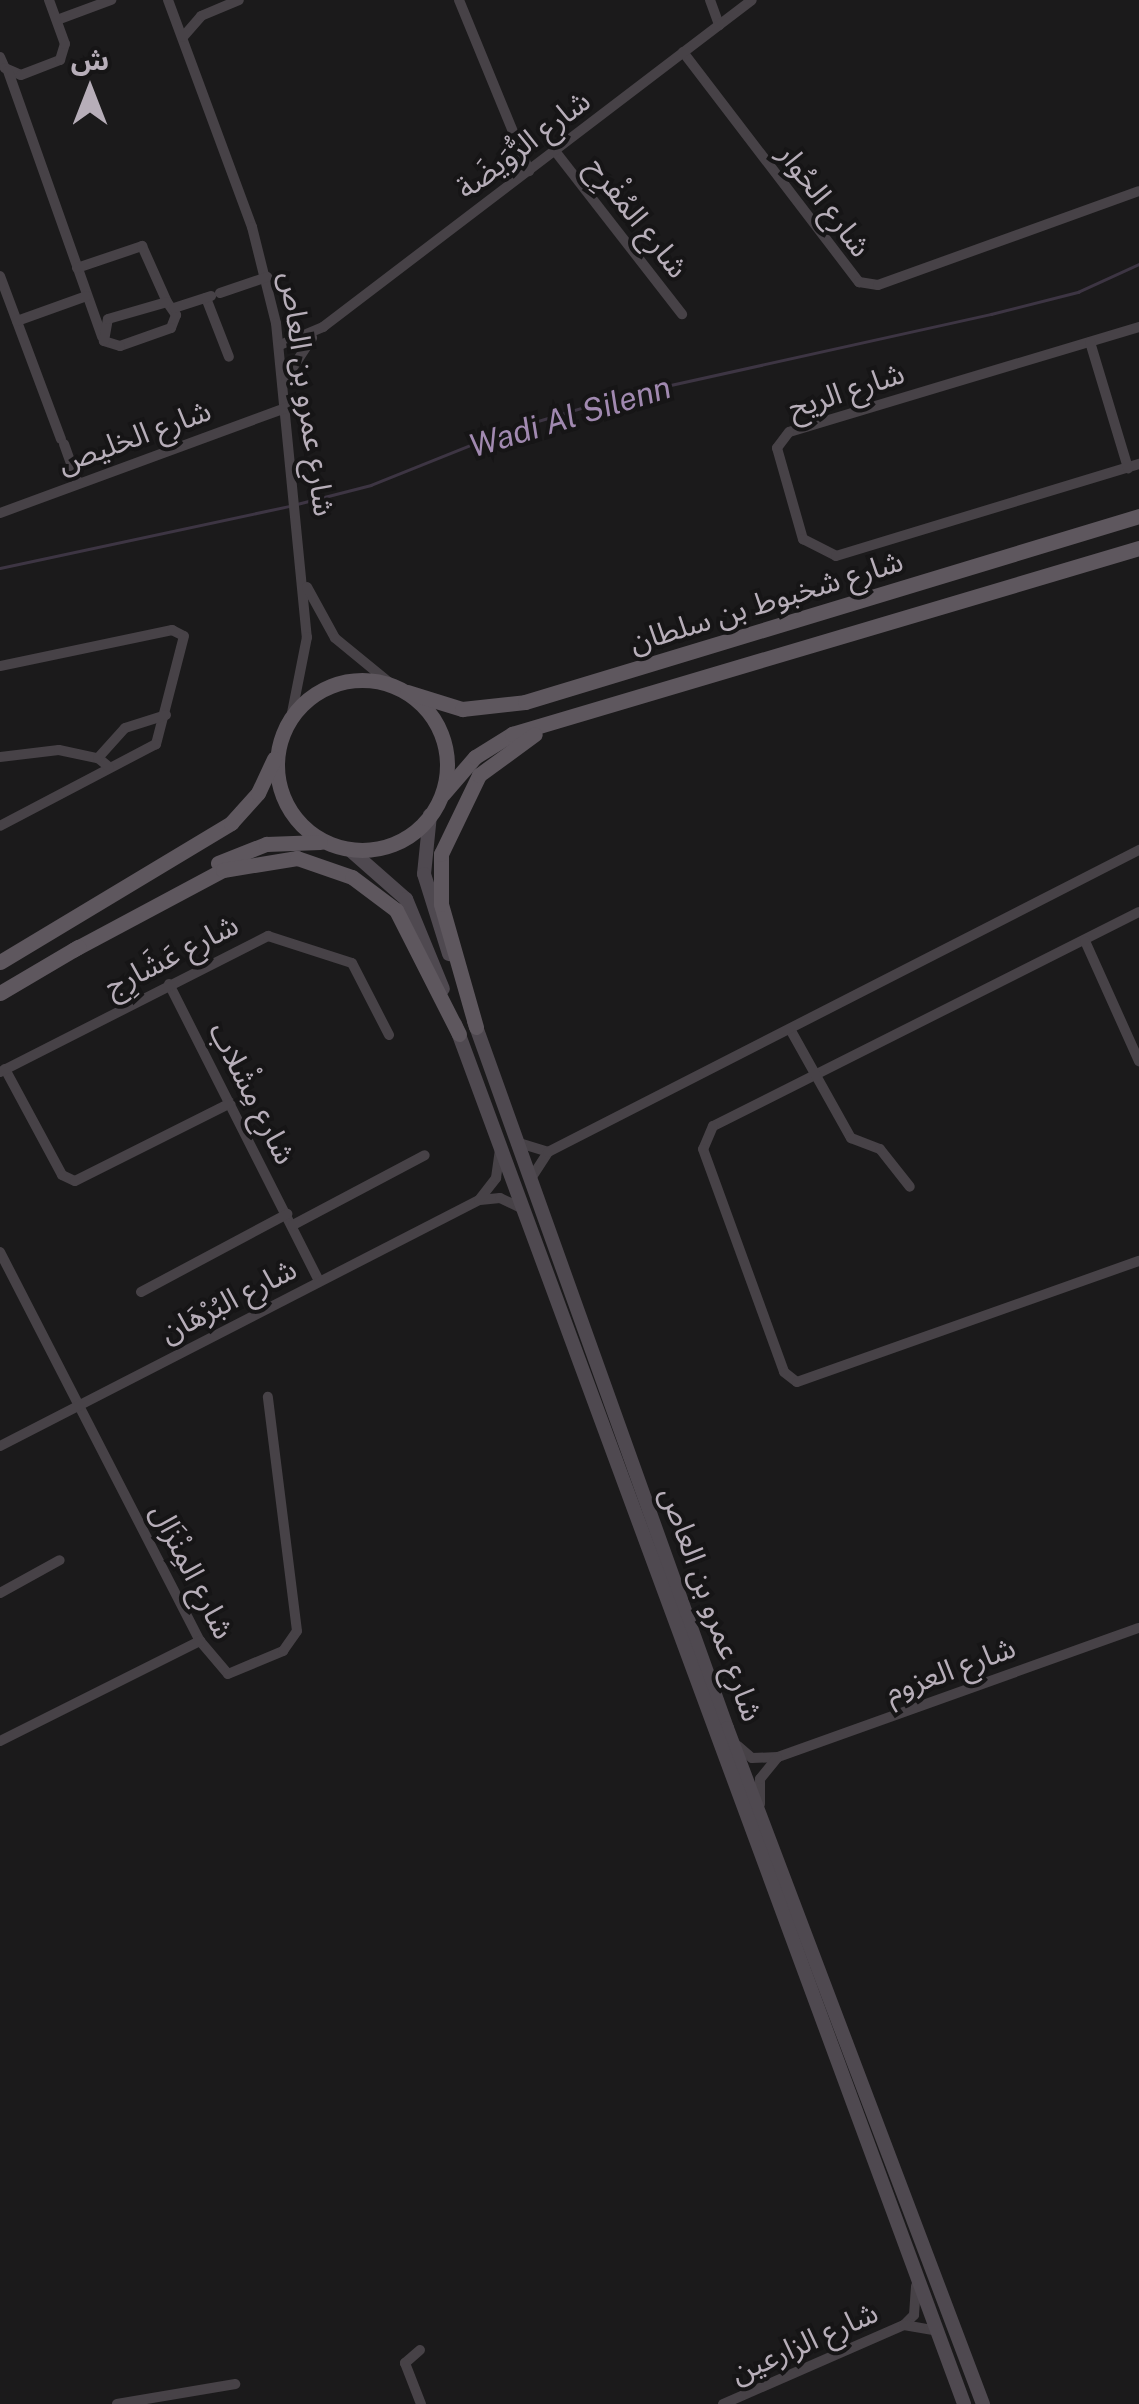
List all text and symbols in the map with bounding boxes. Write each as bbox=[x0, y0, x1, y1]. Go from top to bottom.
north arrow bbox=[40, 40, 140, 140]
text: ش bbox=[71, 43, 109, 76]
street label: شارع الرُّوَيضَة bbox=[449, 82, 597, 206]
street label: شارع الحُوار bbox=[771, 136, 879, 264]
street label: شارع المُفْرِح bbox=[580, 149, 696, 285]
street label: شارع عمرو بن العاص bbox=[273, 269, 343, 519]
street label: شارع الريح bbox=[783, 354, 909, 426]
water label: Wadi Al Silenn bbox=[465, 368, 675, 466]
street label: شارع الخليص bbox=[52, 392, 216, 480]
street label: شارع شخبوط بن سلطان bbox=[625, 542, 907, 660]
street label: شارع عَشَارِج bbox=[98, 906, 244, 1004]
street label: شارع مِشْلاب bbox=[202, 1016, 304, 1170]
street label: شارع البُرْهَان bbox=[154, 1250, 302, 1350]
street label: شارع عمرو بن العاص bbox=[653, 1482, 771, 1726]
street label: شارع المِنْزَال bbox=[143, 1497, 243, 1645]
street label: شارع العزوم bbox=[880, 1629, 1020, 1709]
street label: شارع الزارعين bbox=[725, 2294, 883, 2390]

